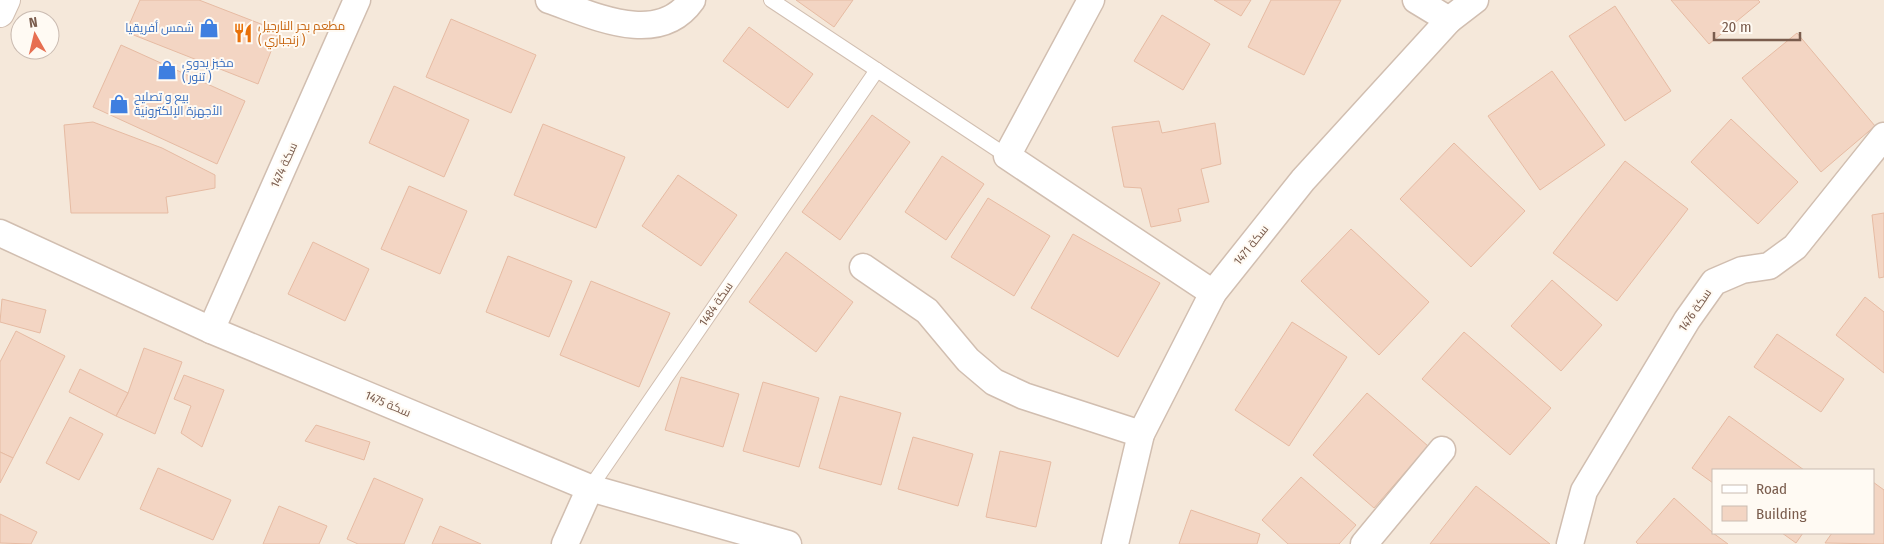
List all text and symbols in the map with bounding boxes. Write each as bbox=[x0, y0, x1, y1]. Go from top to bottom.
north arrow bbox=[10, 10, 60, 60]
scale bar bbox=[1714, 10, 1800, 42]
text: N bbox=[28, 14, 39, 32]
shop icon: شمس أفريقيا bbox=[198, 17, 220, 39]
text: 20 m bbox=[1722, 18, 1752, 36]
place label: مطعم بحر النارجيل ( زنجباري ) bbox=[258, 19, 345, 50]
place label: شمس أفريقيا bbox=[125, 20, 194, 35]
restaurant icon: مطعم بحر النارجيل ( زنجباري ) bbox=[232, 22, 254, 44]
place label: مخبز يدوي ( تنور ) bbox=[182, 56, 234, 84]
shop icon: مخبز يدوي ( تنور ) bbox=[156, 59, 178, 81]
place label: بيع و تصليح الأجهزة الإلكترونية bbox=[134, 90, 222, 118]
shop icon: بيع و تصليح الأجهزة الإلكترونية bbox=[108, 93, 130, 115]
street label: سكة 1474 bbox=[268, 140, 300, 190]
street label: سكة 1471 bbox=[1231, 222, 1271, 268]
street label: سكة 1484 bbox=[696, 279, 736, 329]
street label: سكة 1476 bbox=[1676, 286, 1714, 334]
street label: سكة 1475 bbox=[363, 388, 413, 420]
legend bbox=[1712, 469, 1874, 534]
text: Road bbox=[1756, 480, 1787, 498]
text: Building bbox=[1756, 505, 1807, 523]

